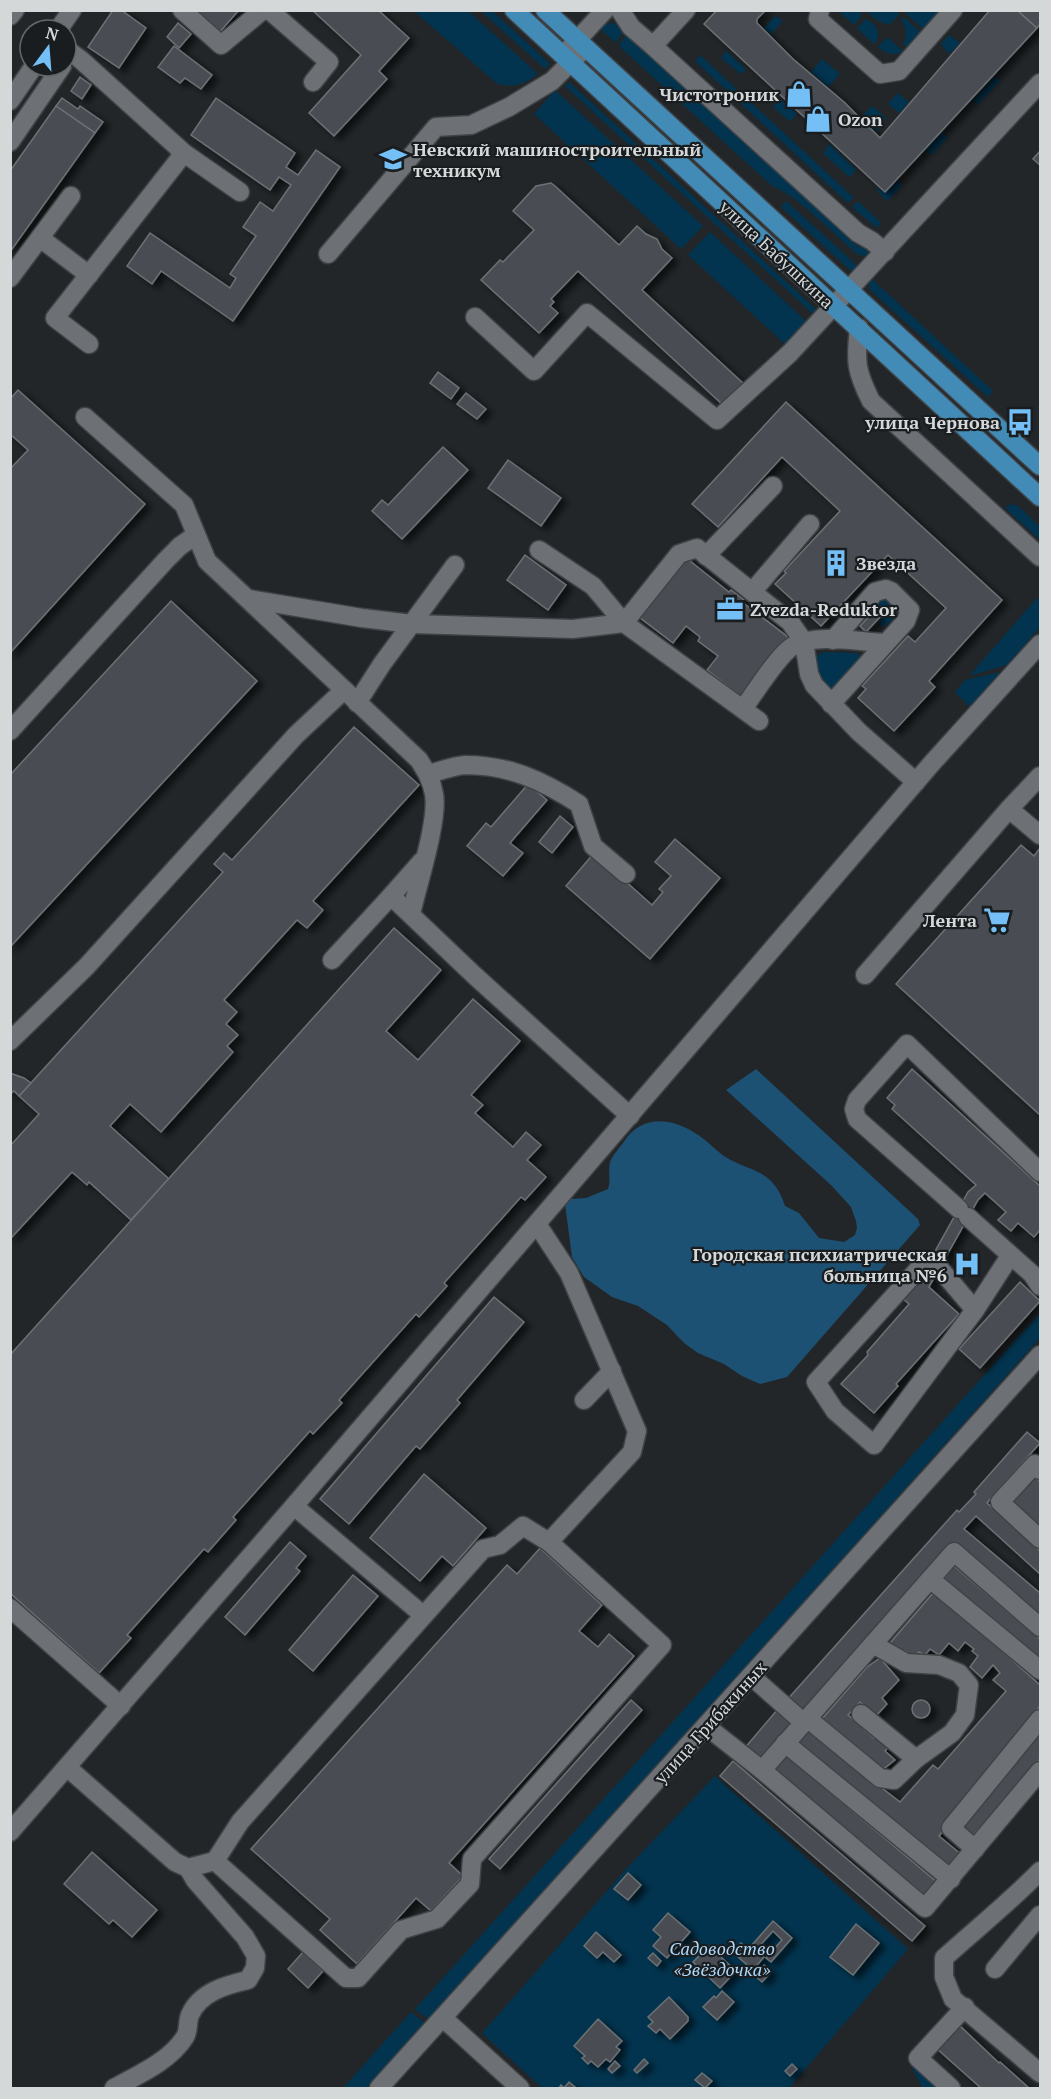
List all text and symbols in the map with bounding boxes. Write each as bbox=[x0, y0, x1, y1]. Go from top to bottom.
north arrow bbox=[18, 18, 78, 78]
text: N bbox=[43, 21, 61, 46]
shop icon: Чистотроник bbox=[784, 79, 814, 109]
place label: Чистотроник bbox=[660, 82, 779, 106]
shop icon: Ozon bbox=[803, 104, 833, 134]
place label: Ozon bbox=[838, 107, 883, 131]
place label: Невский машиностроительный техникум bbox=[413, 137, 701, 182]
school or university icon: Невский машиностроительный техникум bbox=[378, 144, 408, 174]
street label: улица Бабушкина bbox=[714, 194, 839, 313]
bus stop icon: улица Чернова bbox=[1005, 407, 1035, 437]
place label: улица Чернова bbox=[864, 410, 1000, 434]
building icon: Звезда bbox=[821, 548, 851, 578]
place label: Звезда bbox=[856, 551, 916, 575]
office icon: Zvezda-Reduktor bbox=[715, 594, 745, 624]
place label: Zvezda-Reduktor bbox=[750, 597, 897, 621]
supermarket icon: Лента bbox=[982, 905, 1012, 935]
place label: Лента bbox=[922, 908, 977, 932]
place label: Городская психиатрическая больница №6 bbox=[692, 1242, 947, 1287]
hospital icon: Городская психиатрическая больница №6 bbox=[952, 1249, 982, 1279]
street label: улица Грибакиных bbox=[648, 1655, 772, 1789]
park label: Садоводство «Звёздочка» bbox=[669, 1936, 775, 1981]

